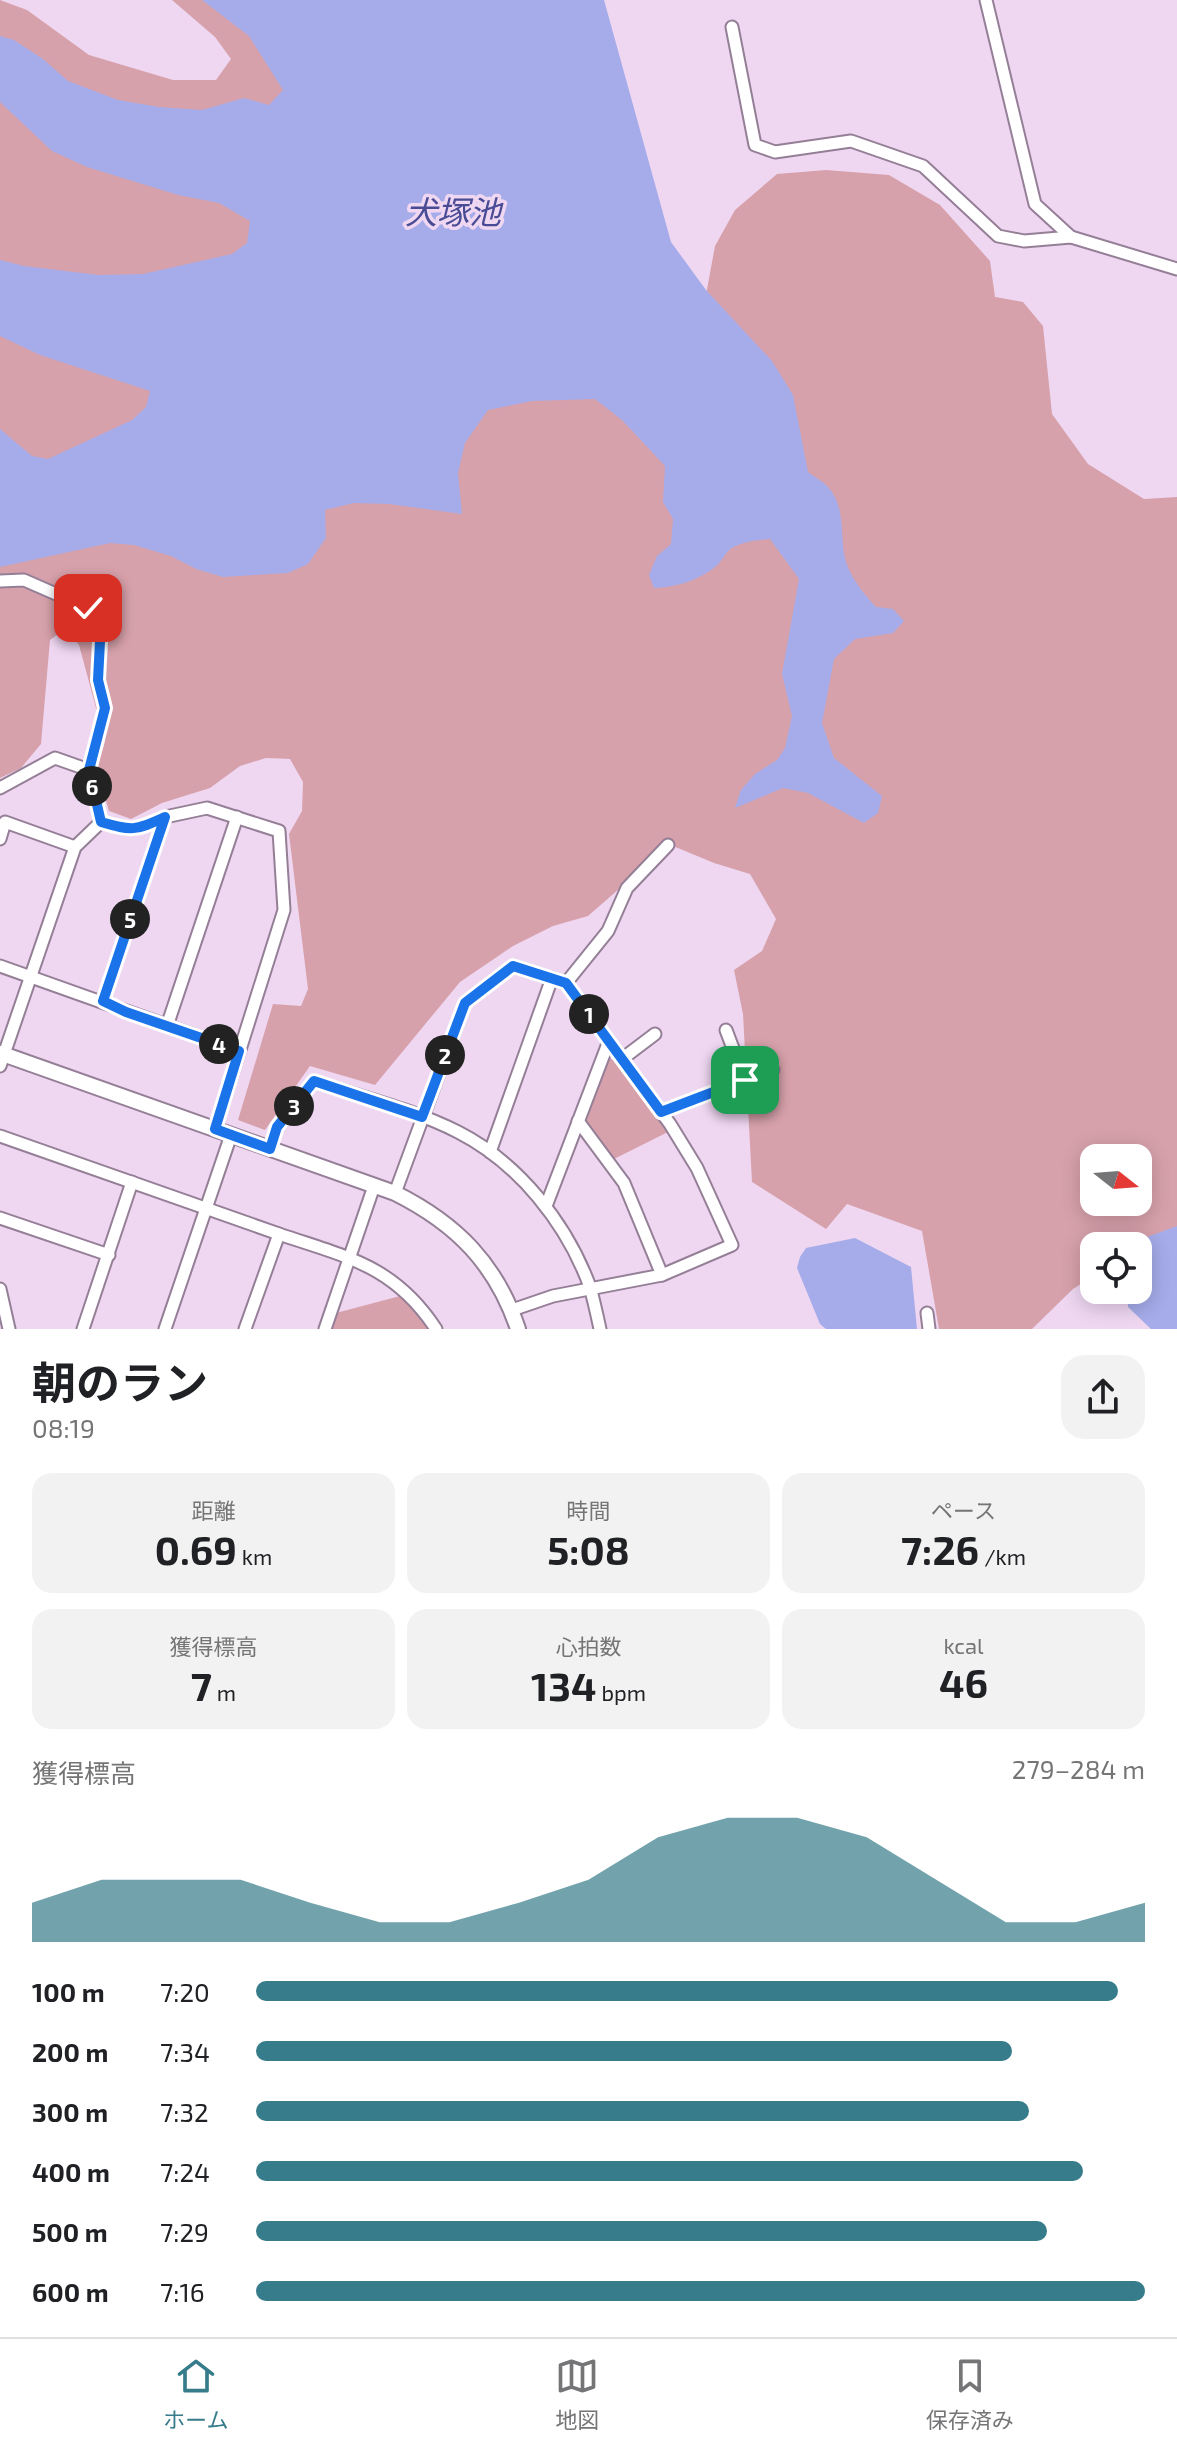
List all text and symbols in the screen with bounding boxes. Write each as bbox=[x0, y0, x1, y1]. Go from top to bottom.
water label: 犬塚池 bbox=[405, 192, 504, 230]
pin bbox=[54, 574, 122, 642]
icon: check bbox=[66, 586, 110, 630]
pin: 6 bbox=[72, 766, 112, 806]
text: 6 bbox=[86, 773, 98, 799]
pin: 5 bbox=[110, 899, 150, 939]
text: 5 bbox=[124, 906, 136, 932]
pin: 1 bbox=[569, 994, 609, 1034]
text: 1 bbox=[584, 1001, 594, 1027]
pin: 4 bbox=[199, 1024, 239, 1064]
text: 4 bbox=[212, 1031, 226, 1057]
pin: 2 bbox=[425, 1035, 465, 1075]
text: 2 bbox=[439, 1042, 451, 1068]
pin bbox=[711, 1046, 779, 1114]
icon: arrive bbox=[723, 1058, 767, 1102]
pin: 3 bbox=[274, 1086, 314, 1126]
text: 3 bbox=[288, 1093, 300, 1119]
north arrow bbox=[1080, 1144, 1152, 1216]
map controls bbox=[1080, 1144, 1152, 1304]
button: locate bbox=[1080, 1232, 1152, 1304]
text: 朝のラン bbox=[32, 1355, 208, 1408]
button: share bbox=[1061, 1355, 1145, 1439]
text: 08:19 bbox=[32, 1412, 95, 1443]
text: 距離 bbox=[191, 1497, 236, 1523]
text: 時間 bbox=[566, 1497, 611, 1523]
text: ペース bbox=[931, 1497, 996, 1523]
text: 0.69 bbox=[155, 1525, 237, 1573]
text: 5:08 bbox=[547, 1525, 630, 1573]
text: 7:26 bbox=[901, 1525, 979, 1573]
text: km bbox=[237, 1543, 272, 1569]
text: /km bbox=[979, 1543, 1026, 1569]
text: kcal bbox=[943, 1632, 984, 1658]
text: 獲得標高 bbox=[169, 1633, 258, 1659]
text: 心拍数 bbox=[555, 1633, 622, 1659]
text: 46 bbox=[939, 1658, 988, 1706]
text: 7 bbox=[191, 1661, 212, 1709]
text: 134 bbox=[531, 1661, 596, 1709]
text: m bbox=[212, 1679, 236, 1705]
text: bpm bbox=[596, 1679, 646, 1705]
text: 279–284 m bbox=[1012, 1753, 1145, 1784]
text: 獲得標高 bbox=[32, 1757, 136, 1788]
text: 100 m bbox=[32, 1976, 105, 2007]
text: 7:20 bbox=[160, 1976, 210, 2007]
text: 200 m bbox=[32, 2036, 108, 2067]
text: 7:34 bbox=[160, 2036, 210, 2067]
text: 300 m bbox=[32, 2096, 108, 2127]
text: 7:32 bbox=[160, 2096, 209, 2127]
text: 400 m bbox=[32, 2156, 110, 2187]
text: 7:24 bbox=[160, 2156, 210, 2187]
text: 500 m bbox=[32, 2216, 108, 2247]
text: 7:29 bbox=[160, 2216, 209, 2247]
text: 600 m bbox=[32, 2276, 109, 2307]
text: 7:16 bbox=[160, 2276, 205, 2307]
tab: ホーム bbox=[163, 2354, 229, 2434]
tab: 地図 bbox=[555, 2354, 599, 2434]
tab: 保存済み bbox=[926, 2354, 1014, 2434]

